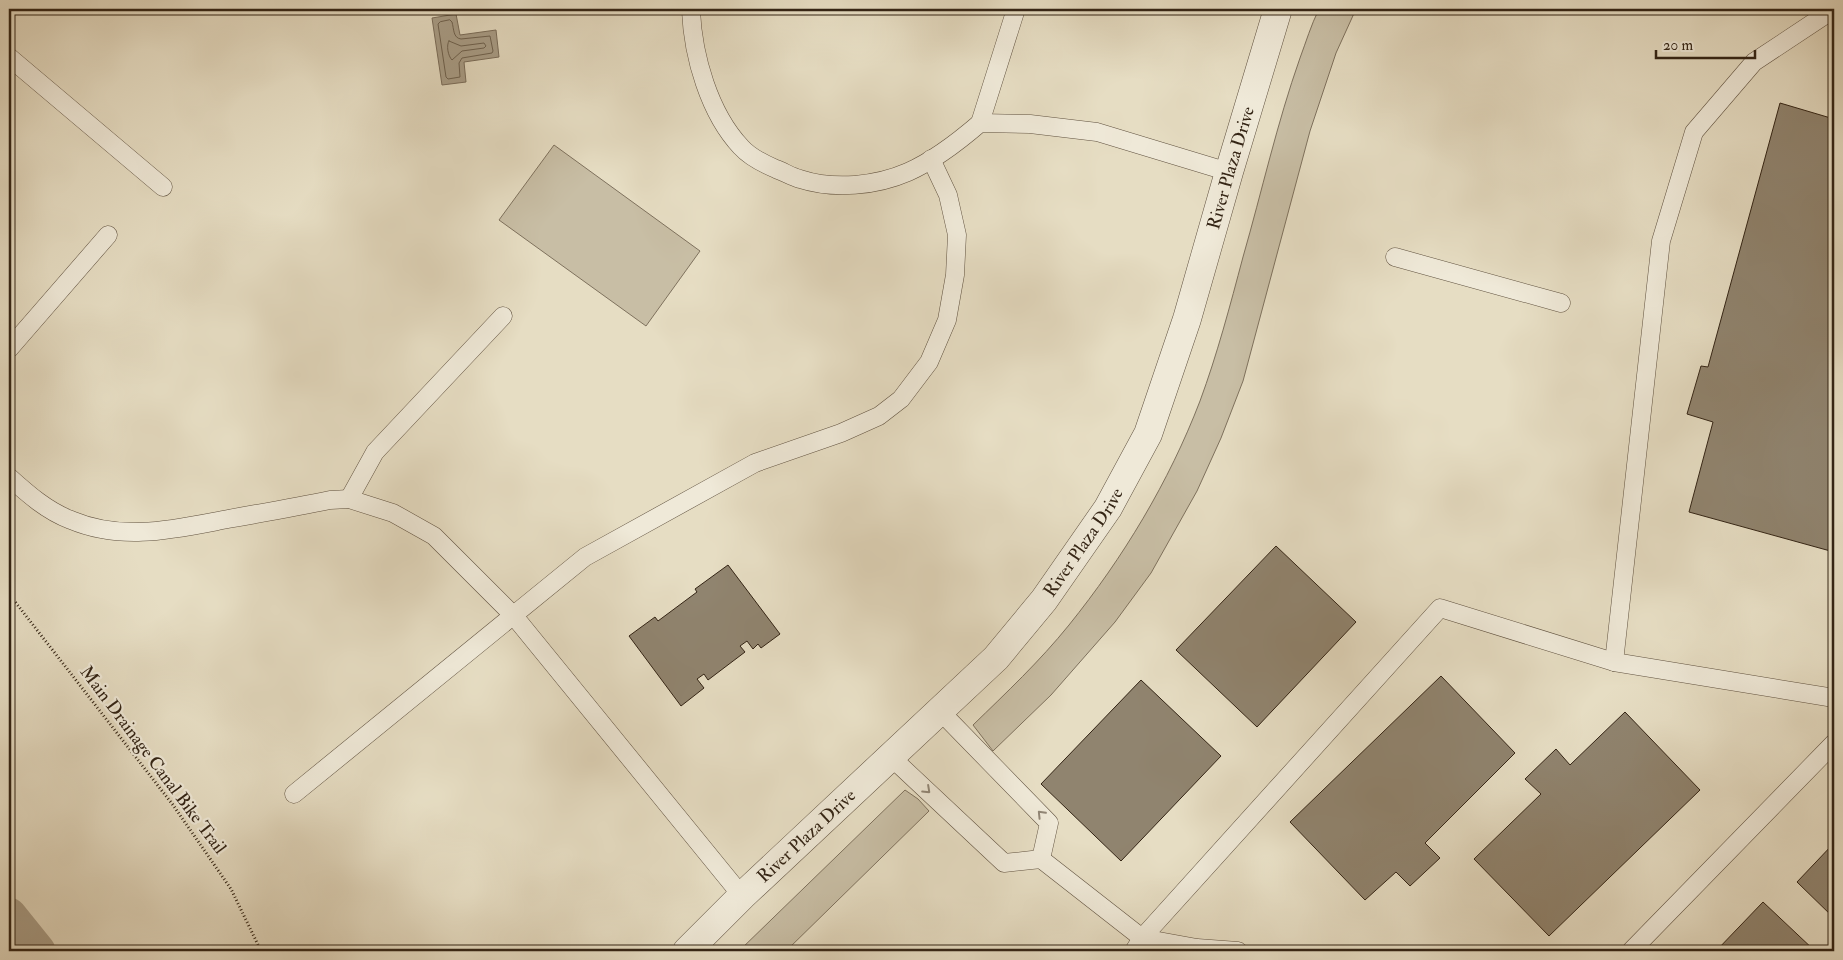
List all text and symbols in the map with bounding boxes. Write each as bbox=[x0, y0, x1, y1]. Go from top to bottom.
scale bar bbox=[1656, 28, 1754, 60]
text: 20 m bbox=[1663, 36, 1693, 55]
street label: River Plaza Drive bbox=[1202, 103, 1260, 232]
street label: River Plaza Drive bbox=[1038, 483, 1128, 601]
street label: Main Drainage Canal Bike Trail bbox=[75, 661, 232, 859]
street label: River Plaza Drive bbox=[752, 784, 861, 888]
one-way arrow bbox=[921, 784, 930, 793]
one-way arrow bbox=[1038, 811, 1047, 820]

